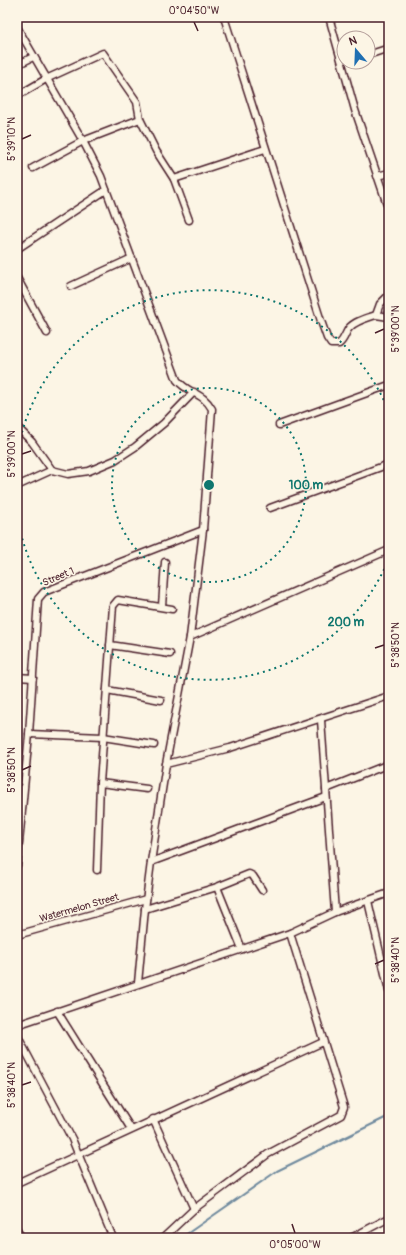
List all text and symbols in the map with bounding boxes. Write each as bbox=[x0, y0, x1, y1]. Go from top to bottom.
text: 0°04'50"W bbox=[169, 5, 220, 17]
north arrow bbox=[336, 30, 376, 70]
text: N bbox=[347, 33, 359, 48]
text: 5°39'10"N bbox=[6, 117, 18, 161]
text: 5°39'00"N bbox=[390, 305, 402, 353]
text: 5°39'00"N bbox=[6, 430, 18, 478]
centre of rings bbox=[202, 478, 216, 492]
text: 100 m bbox=[289, 478, 324, 493]
street label: Street 1 bbox=[41, 565, 76, 589]
text: 200 m bbox=[328, 615, 365, 630]
text: 5°38'50"N bbox=[390, 622, 402, 668]
text: 5°38'50"N bbox=[6, 747, 18, 793]
street label: Watermelon Street bbox=[38, 891, 121, 925]
text: 5°38'40"N bbox=[390, 937, 402, 983]
text: 5°38'40"N bbox=[6, 1062, 18, 1108]
text: 0°05'00"W bbox=[269, 1239, 321, 1251]

